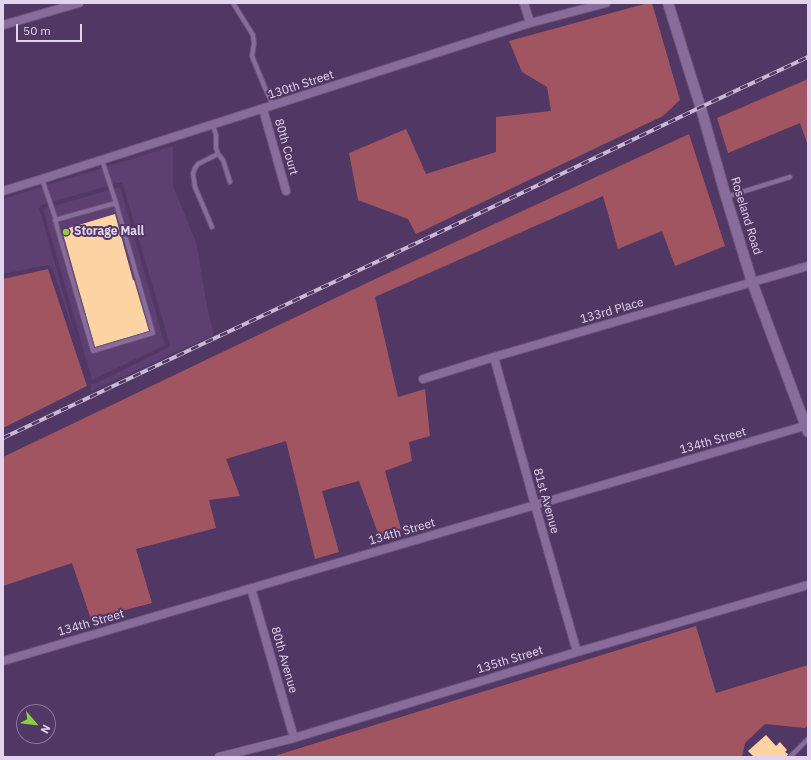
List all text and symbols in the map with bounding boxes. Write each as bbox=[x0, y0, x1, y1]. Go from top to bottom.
scale bar bbox=[18, 16, 84, 42]
text: 50 m bbox=[23, 23, 51, 38]
street label: 130th Street bbox=[266, 68, 336, 102]
street label: 80th Court bbox=[271, 117, 301, 177]
street label: Roseland Road bbox=[727, 175, 765, 257]
place label: Storage Mall bbox=[74, 225, 144, 239]
marker: Storage Mall bbox=[61, 227, 71, 237]
street label: 133rd Place bbox=[579, 295, 645, 327]
street label: 134th Street bbox=[678, 425, 748, 457]
street label: 81st Avenue bbox=[530, 467, 562, 535]
street label: 134th Street bbox=[367, 516, 437, 548]
street label: 134th Street bbox=[56, 607, 126, 639]
street label: 80th Avenue bbox=[268, 625, 300, 695]
street label: 135th Street bbox=[475, 643, 545, 677]
north arrow bbox=[16, 704, 56, 744]
text: N bbox=[38, 722, 54, 736]

